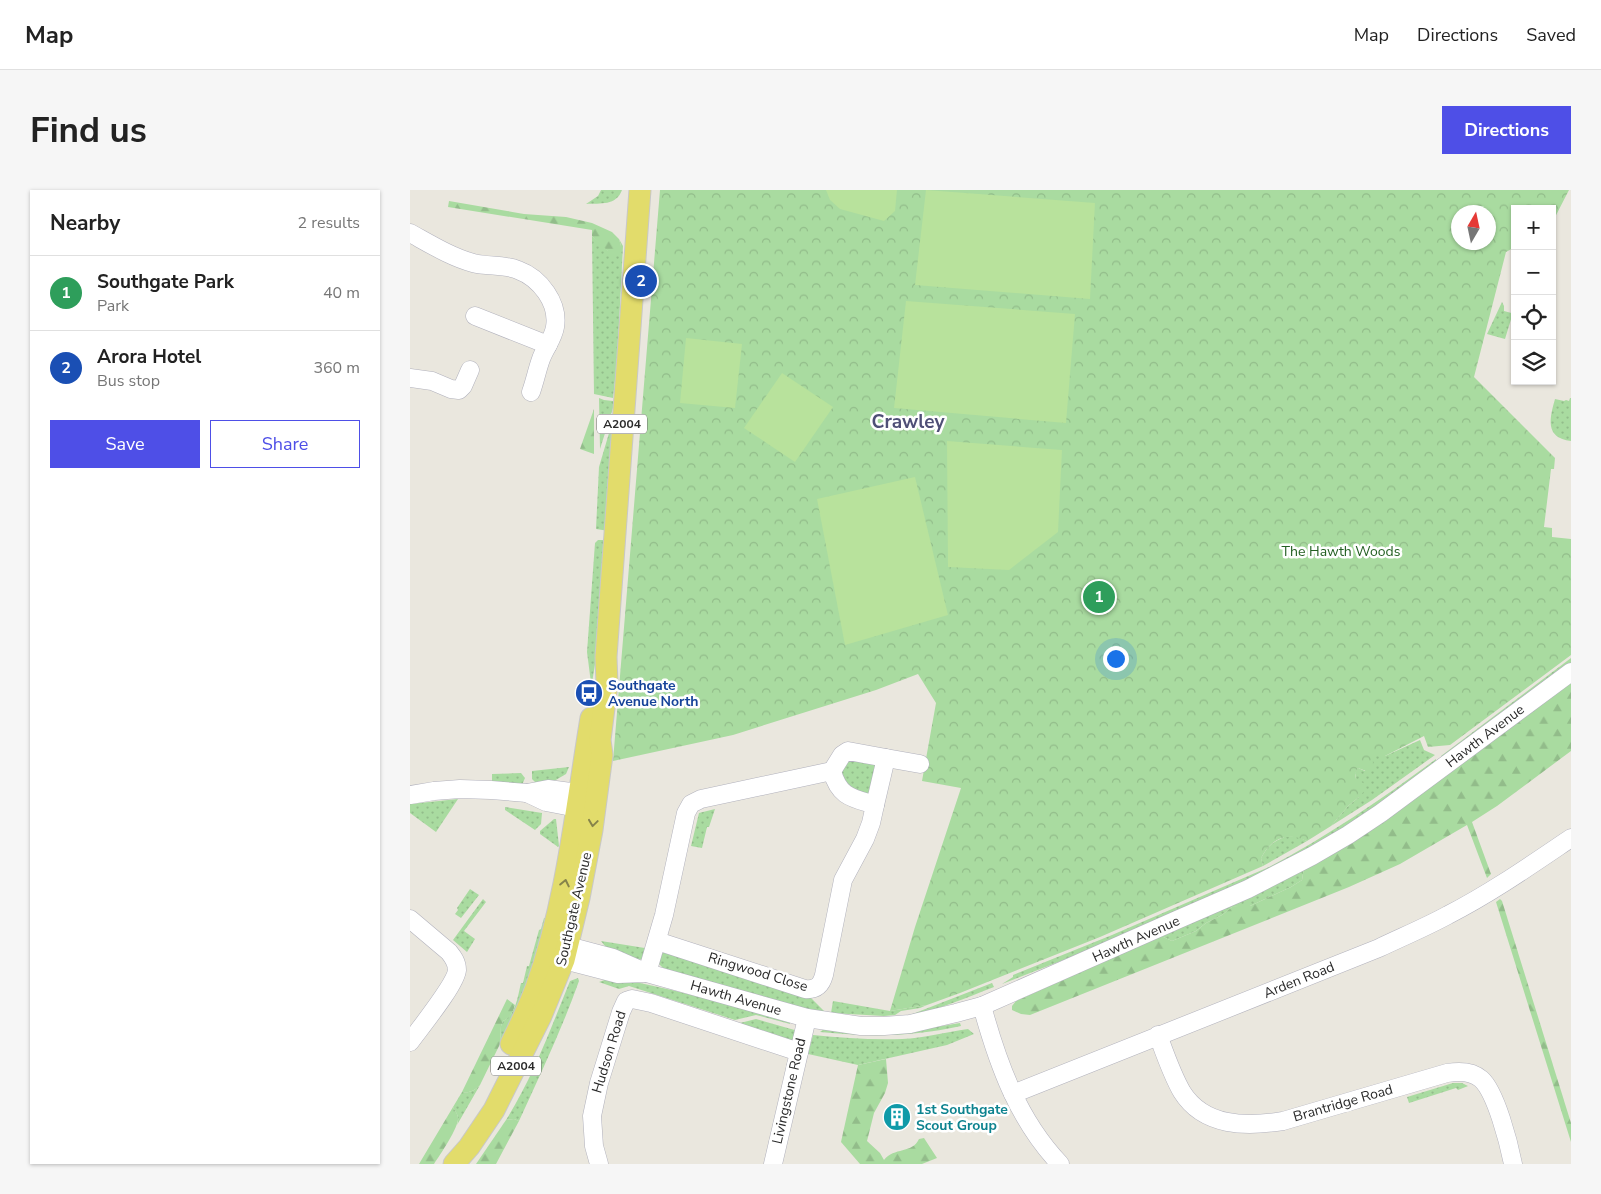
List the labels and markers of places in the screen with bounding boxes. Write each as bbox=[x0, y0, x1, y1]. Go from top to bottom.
pin: 2 bbox=[625, 262, 657, 300]
pin: 1 bbox=[1083, 578, 1115, 616]
place label: Southgate Avenue North bbox=[608, 676, 699, 711]
bus stop icon: Southgate Avenue North bbox=[574, 678, 604, 708]
place label: 1st Southgate Scout Group bbox=[916, 1100, 1008, 1135]
building icon: 1st Southgate Scout Group bbox=[882, 1102, 912, 1132]

